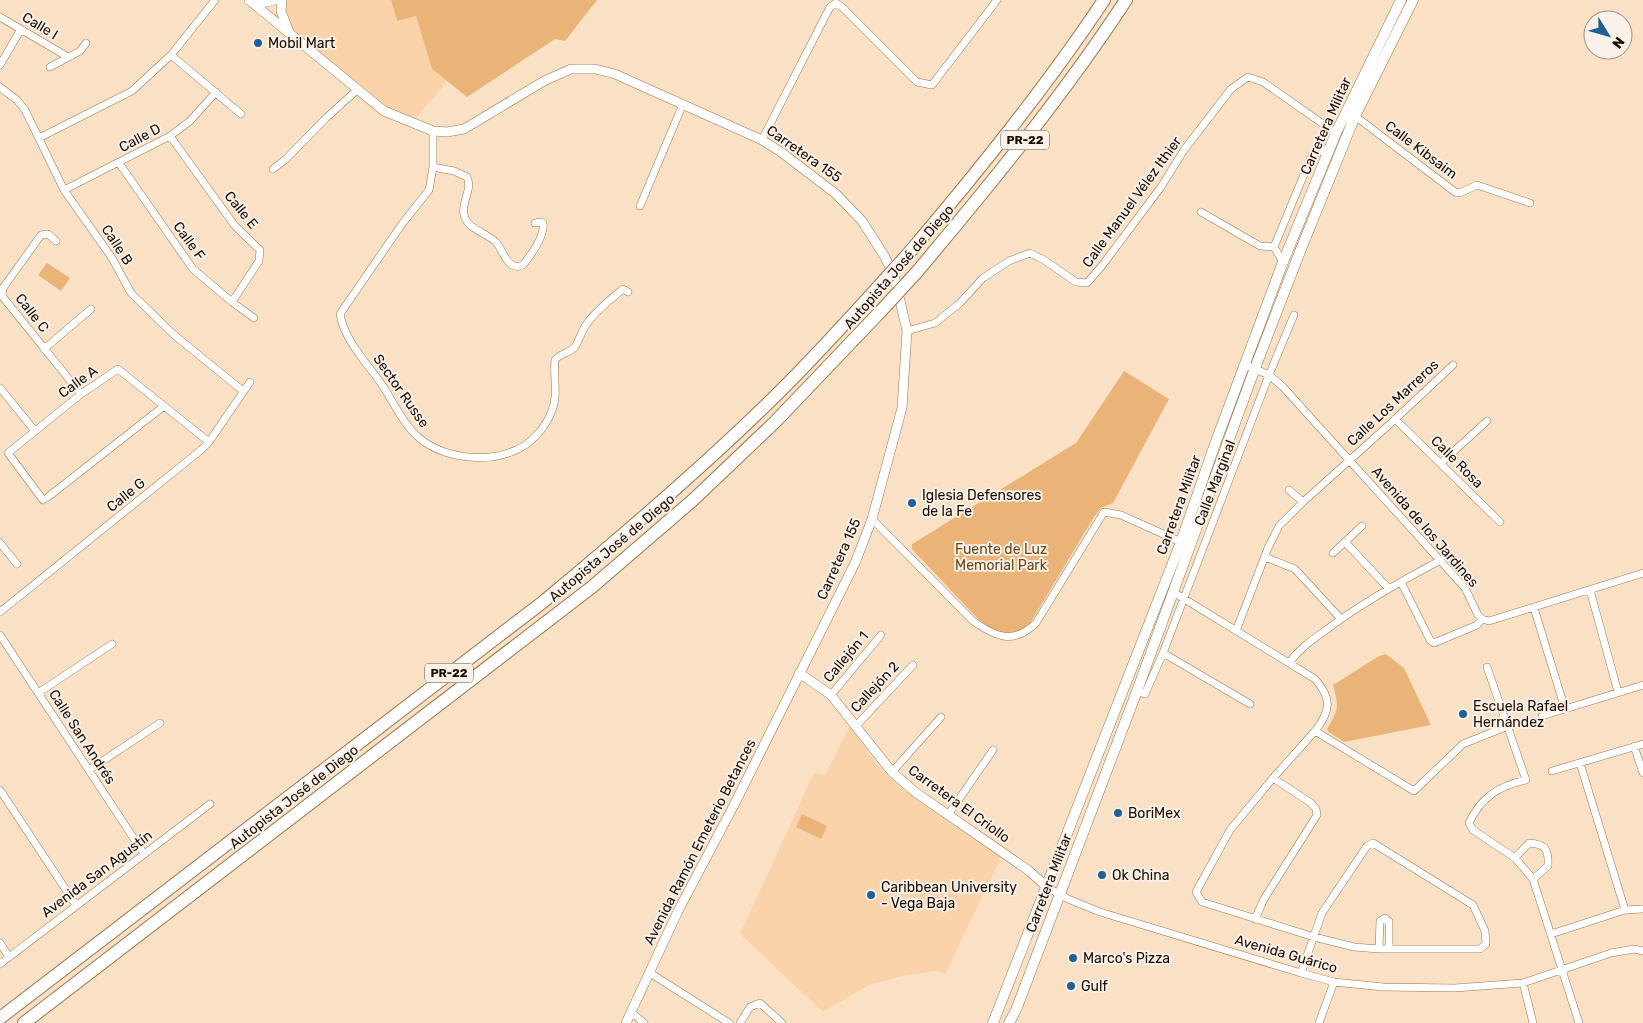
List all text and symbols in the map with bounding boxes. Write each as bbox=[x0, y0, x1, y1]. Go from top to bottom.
street label: Calle I bbox=[19, 9, 61, 43]
north arrow bbox=[1583, 10, 1633, 60]
text: N bbox=[1608, 33, 1628, 52]
place label: Mobil Mart bbox=[268, 35, 336, 52]
marker: Mobil Mart bbox=[252, 37, 264, 49]
street label: Carretera Militar bbox=[1297, 74, 1355, 177]
street label: Calle Kibsaim bbox=[1382, 117, 1460, 183]
street label: Calle D bbox=[116, 120, 164, 156]
street label: Carretera 155 bbox=[763, 122, 845, 186]
road number: PR-22 bbox=[1001, 130, 1049, 150]
street label: Calle Manuel Vélez Ithier bbox=[1079, 133, 1186, 271]
street label: Calle E bbox=[221, 188, 261, 232]
street label: Autopista José de Diego bbox=[840, 201, 958, 333]
street label: Calle F bbox=[169, 218, 209, 264]
street label: Calle B bbox=[98, 222, 136, 268]
street label: Calle C bbox=[12, 290, 52, 336]
street label: Sector Russe bbox=[369, 351, 433, 431]
street label: Calle Los Marreros bbox=[1344, 356, 1442, 450]
street label: Calle A bbox=[55, 362, 101, 402]
street label: Calle Rosa bbox=[1427, 432, 1487, 492]
street label: Calle Marginal bbox=[1191, 438, 1239, 528]
street label: Carretera Militar bbox=[1153, 452, 1205, 557]
street label: Avenida de los Jardines bbox=[1368, 463, 1482, 591]
street label: Calle G bbox=[103, 474, 149, 516]
place label: Iglesia Defensores de la Fe bbox=[922, 487, 1041, 520]
street label: Autopista José de Diego bbox=[546, 490, 678, 606]
marker: Iglesia Defensores de la Fe bbox=[906, 497, 918, 509]
street label: Carretera 155 bbox=[813, 516, 865, 602]
park label: Fuente de Luz Memorial Park bbox=[955, 541, 1048, 574]
street label: Callejón 1 bbox=[820, 628, 872, 686]
street label: Callejón 2 bbox=[847, 658, 903, 716]
road number: PR-22 bbox=[425, 664, 473, 682]
street label: Calle San Andrés bbox=[45, 686, 119, 788]
place label: Escuela Rafael Hernández bbox=[1473, 698, 1568, 731]
marker: Escuela Rafael Hernández bbox=[1457, 708, 1469, 720]
street label: Avenida Ramón Emeterio Betances bbox=[641, 736, 759, 948]
street label: Autopista José de Diego bbox=[226, 741, 362, 853]
street label: Carretera El Criollo bbox=[905, 761, 1013, 847]
place label: BoriMex bbox=[1128, 805, 1181, 822]
marker: BoriMex bbox=[1112, 807, 1124, 819]
street label: Avenida San Agustín bbox=[38, 827, 156, 921]
street label: Carretera Militar bbox=[1022, 830, 1076, 935]
place label: Ok China bbox=[1112, 867, 1169, 884]
marker: Ok China bbox=[1096, 869, 1108, 881]
place label: Caribbean University - Vega Baja bbox=[881, 879, 1017, 912]
marker: Caribbean University - Vega Baja bbox=[865, 889, 877, 901]
street label: Avenida Guárico bbox=[1233, 931, 1339, 977]
place label: Marco's Pizza bbox=[1083, 950, 1170, 967]
marker: Marco's Pizza bbox=[1067, 952, 1079, 964]
place label: Gulf bbox=[1081, 978, 1108, 995]
marker: Gulf bbox=[1065, 980, 1077, 992]

